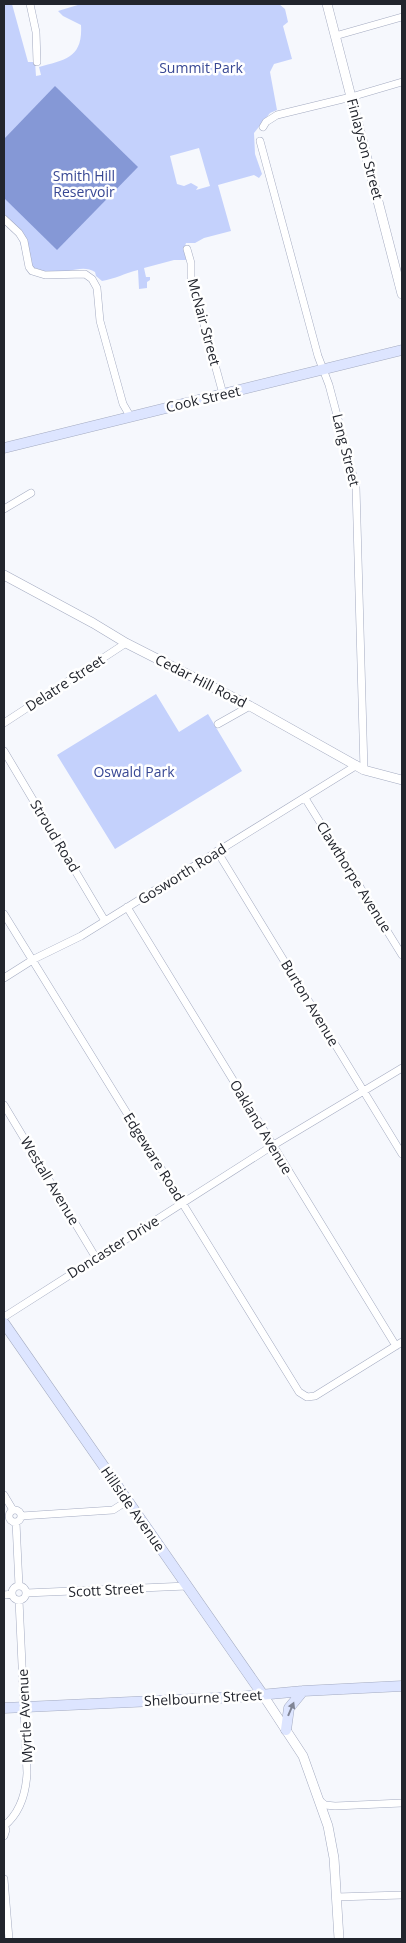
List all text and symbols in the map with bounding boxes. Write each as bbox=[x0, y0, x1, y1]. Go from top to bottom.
park label: Summit Park bbox=[159, 58, 243, 77]
street label: Finlayson Street bbox=[343, 96, 388, 202]
park label: Smith Hill Reservoir bbox=[53, 166, 115, 201]
street label: McNair Street bbox=[184, 276, 225, 368]
street label: Cook Street bbox=[164, 381, 242, 416]
street label: Lang Street bbox=[328, 412, 365, 488]
street label: Cedar Hill Road bbox=[152, 649, 250, 712]
street label: Delatre Street bbox=[22, 650, 108, 715]
park label: Oswald Park bbox=[93, 762, 175, 781]
street label: Stroud Road bbox=[26, 796, 84, 875]
street label: Clawthorpe Avenue bbox=[313, 818, 396, 936]
street label: Gosworth Road bbox=[134, 839, 230, 908]
street label: Burton Avenue bbox=[277, 956, 344, 1050]
street label: Oakland Avenue bbox=[226, 1076, 297, 1178]
street label: Edgeware Road bbox=[120, 1109, 189, 1205]
street label: Westall Avenue bbox=[17, 1133, 84, 1228]
street label: Doncaster Drive bbox=[63, 1211, 162, 1282]
street label: Hillside Avenue bbox=[97, 1462, 170, 1555]
street label: Scott Street bbox=[68, 1578, 144, 1601]
street label: Myrtle Avenue bbox=[13, 1668, 36, 1764]
street label: Shelbourne Street bbox=[143, 1685, 262, 1710]
one-way arrow bbox=[287, 1701, 295, 1716]

